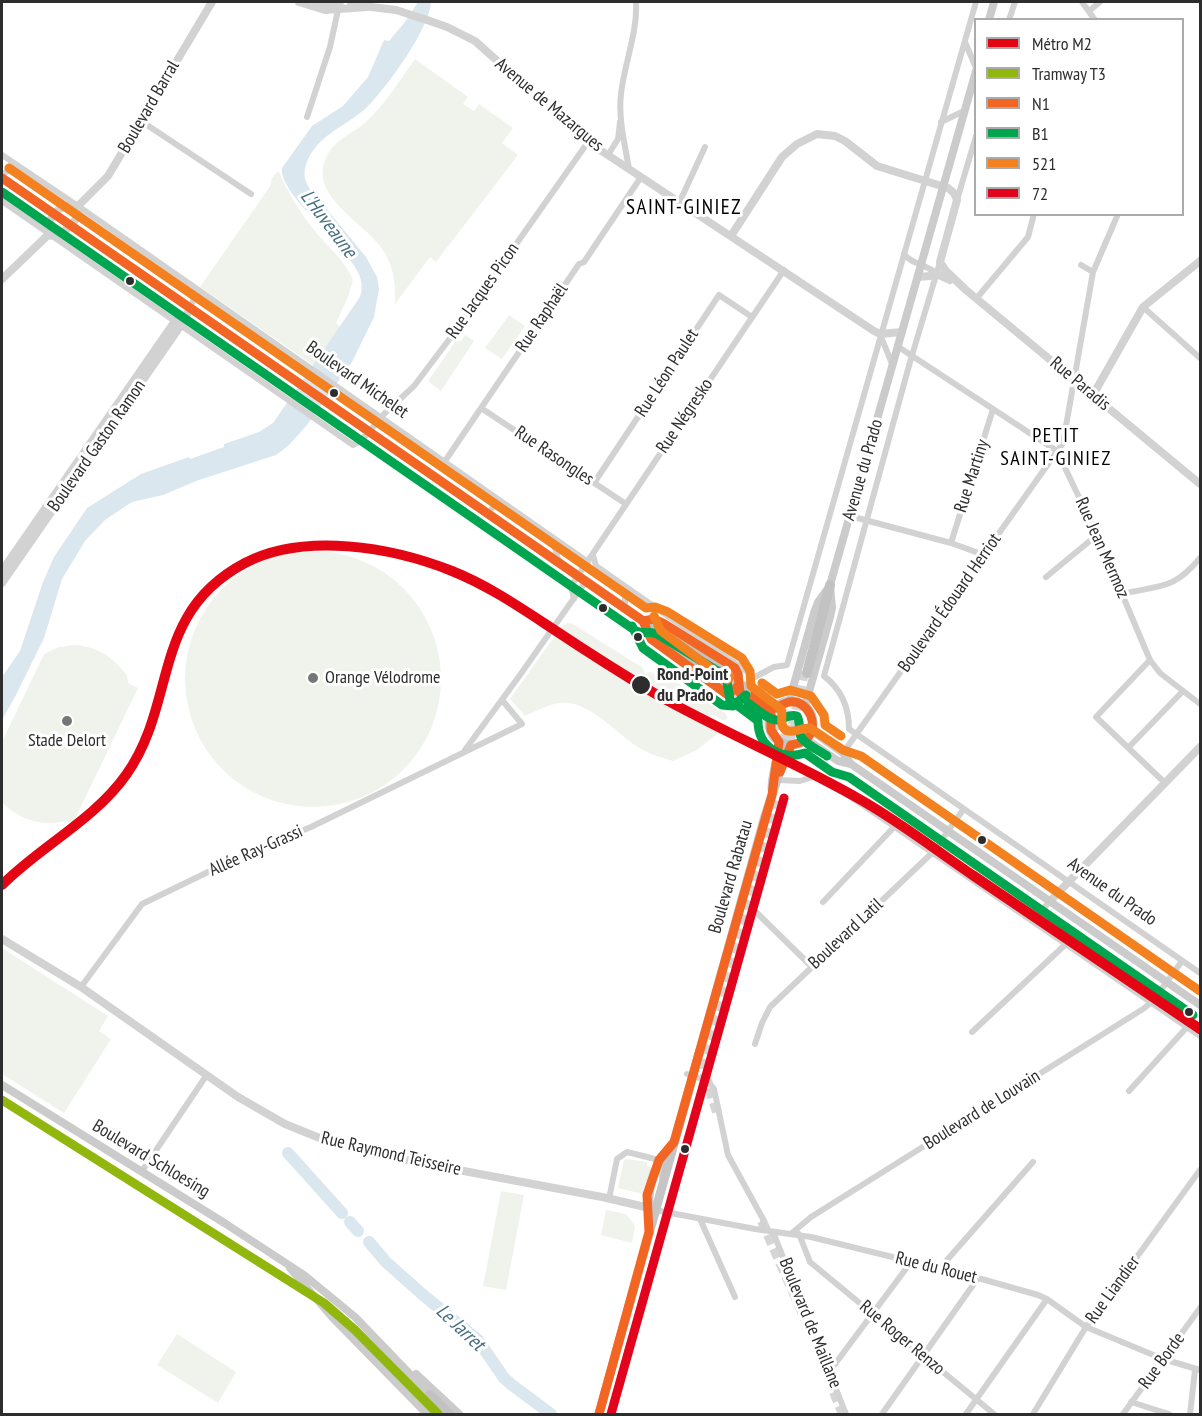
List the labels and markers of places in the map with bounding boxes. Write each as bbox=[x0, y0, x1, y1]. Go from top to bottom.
unlabelled marker bbox=[124, 275, 136, 287]
unlabelled marker bbox=[328, 387, 340, 399]
unlabelled marker bbox=[597, 602, 609, 614]
unlabelled marker bbox=[632, 631, 644, 643]
place label: Rond-Point du Prado bbox=[657, 664, 728, 706]
place label: Orange Vélodrome bbox=[325, 667, 440, 689]
marker: Orange Vélodrome bbox=[306, 671, 320, 685]
marker: Rond-Point du Prado bbox=[630, 674, 652, 696]
marker: Stade Delort bbox=[60, 714, 74, 728]
place label: Stade Delort bbox=[28, 730, 106, 752]
unlabelled marker bbox=[976, 834, 988, 846]
unlabelled marker bbox=[1183, 1006, 1195, 1018]
unlabelled marker bbox=[679, 1143, 691, 1155]

